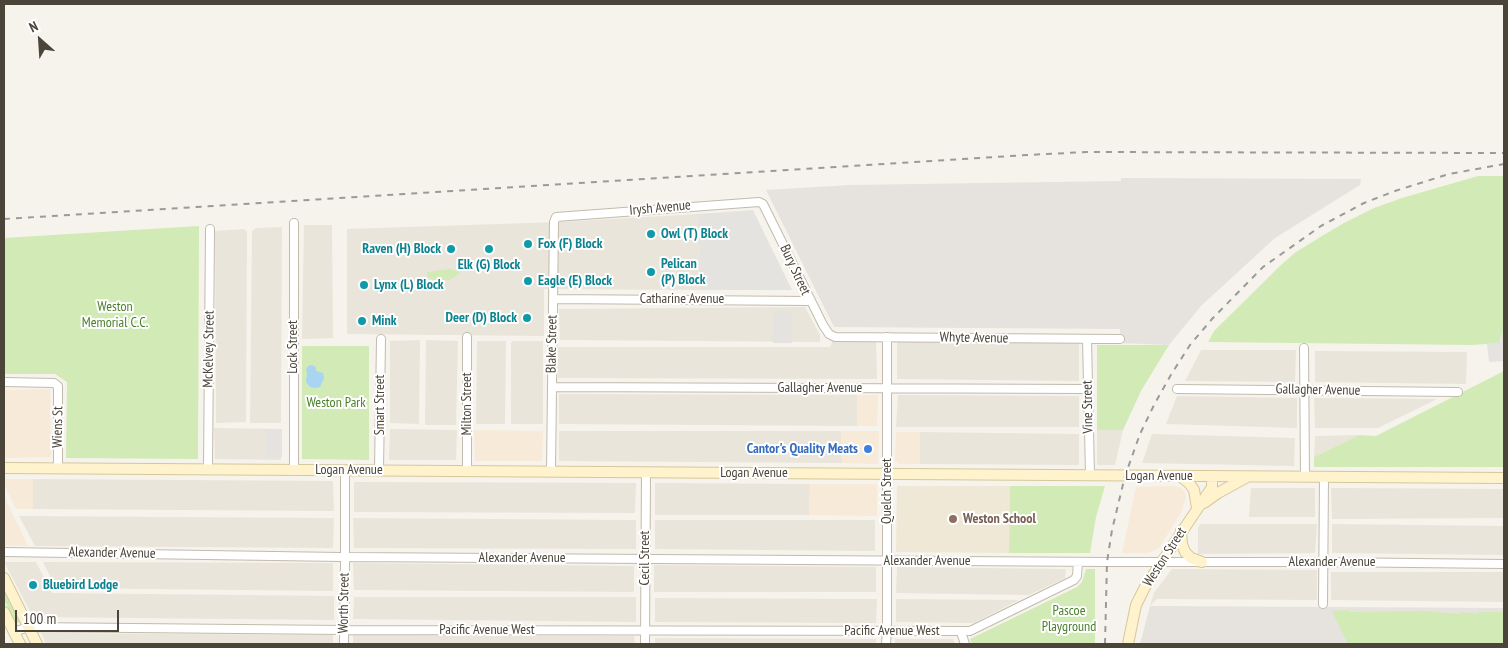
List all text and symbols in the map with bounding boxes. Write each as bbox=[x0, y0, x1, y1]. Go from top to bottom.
north arrow bbox=[15, 15, 65, 65]
text: N bbox=[26, 17, 41, 36]
street label: Irysh Avenue bbox=[629, 197, 691, 219]
place label: Owl (T) Block bbox=[661, 226, 728, 242]
marker: Owl (T) Block bbox=[645, 228, 657, 240]
place label: Fox (F) Block bbox=[538, 236, 603, 252]
marker: Fox (F) Block bbox=[522, 238, 534, 250]
place label: Raven (H) Block bbox=[362, 241, 441, 257]
street label: Bury Street bbox=[776, 242, 814, 298]
marker: Raven (H) Block bbox=[445, 243, 457, 255]
marker: Elk (G) Block bbox=[483, 243, 495, 255]
place label: Pelican (P) Block bbox=[661, 256, 705, 288]
place label: Elk (G) Block bbox=[458, 257, 520, 273]
marker: Pelican (P) Block bbox=[645, 266, 657, 278]
place label: Eagle (E) Block bbox=[538, 273, 612, 289]
marker: Eagle (E) Block bbox=[522, 275, 534, 287]
place label: Lynx (L) Block bbox=[374, 277, 444, 293]
marker: Lynx (L) Block bbox=[358, 279, 370, 291]
street label: Catharine Avenue bbox=[640, 291, 724, 307]
park label: Weston Memorial C.C. bbox=[82, 299, 148, 332]
street label: McKelvey Street bbox=[200, 310, 218, 388]
place label: Deer (D) Block bbox=[445, 310, 517, 326]
marker: Deer (D) Block bbox=[521, 312, 533, 324]
place label: Mink bbox=[372, 313, 396, 329]
marker: Mink bbox=[356, 315, 368, 327]
street label: Blake Street bbox=[543, 315, 561, 373]
street label: Lock Street bbox=[285, 320, 301, 374]
street label: Whyte Avenue bbox=[939, 329, 1009, 347]
street label: Milton Street bbox=[459, 372, 475, 436]
street label: Smart Street bbox=[372, 375, 388, 435]
street label: Gallagher Avenue bbox=[778, 380, 862, 396]
street label: Vine Street bbox=[1079, 380, 1097, 434]
street label: Gallagher Avenue bbox=[1275, 381, 1361, 399]
park label: Weston Park bbox=[306, 395, 366, 411]
street label: Wiens St bbox=[49, 406, 67, 448]
place label: Cantor's Quality Meats bbox=[747, 441, 858, 457]
marker: Cantor's Quality Meats bbox=[862, 443, 874, 455]
street label: Quelch Street bbox=[879, 458, 895, 524]
street label: Logan Avenue bbox=[315, 462, 383, 478]
street label: Logan Avenue bbox=[720, 465, 788, 481]
street label: Logan Avenue bbox=[1125, 468, 1193, 484]
place label: Weston School bbox=[963, 511, 1036, 527]
marker: Weston School bbox=[947, 513, 959, 525]
street label: Weston Street bbox=[1140, 524, 1190, 590]
street label: Cecil Street bbox=[637, 531, 653, 585]
street label: Alexander Avenue bbox=[68, 544, 156, 562]
street label: Alexander Avenue bbox=[479, 550, 565, 566]
street label: Alexander Avenue bbox=[884, 553, 970, 569]
street label: Alexander Avenue bbox=[1289, 554, 1375, 570]
street label: Worth Street bbox=[335, 572, 353, 634]
place label: Bluebird Lodge bbox=[43, 577, 118, 593]
marker: Bluebird Lodge bbox=[27, 579, 39, 591]
scale bar bbox=[18, 600, 121, 632]
park label: Pascoe Playground bbox=[1042, 603, 1096, 636]
text: 100 m bbox=[23, 609, 56, 628]
street label: Pacific Avenue West bbox=[439, 622, 535, 638]
street label: Pacific Avenue West bbox=[844, 623, 940, 639]

